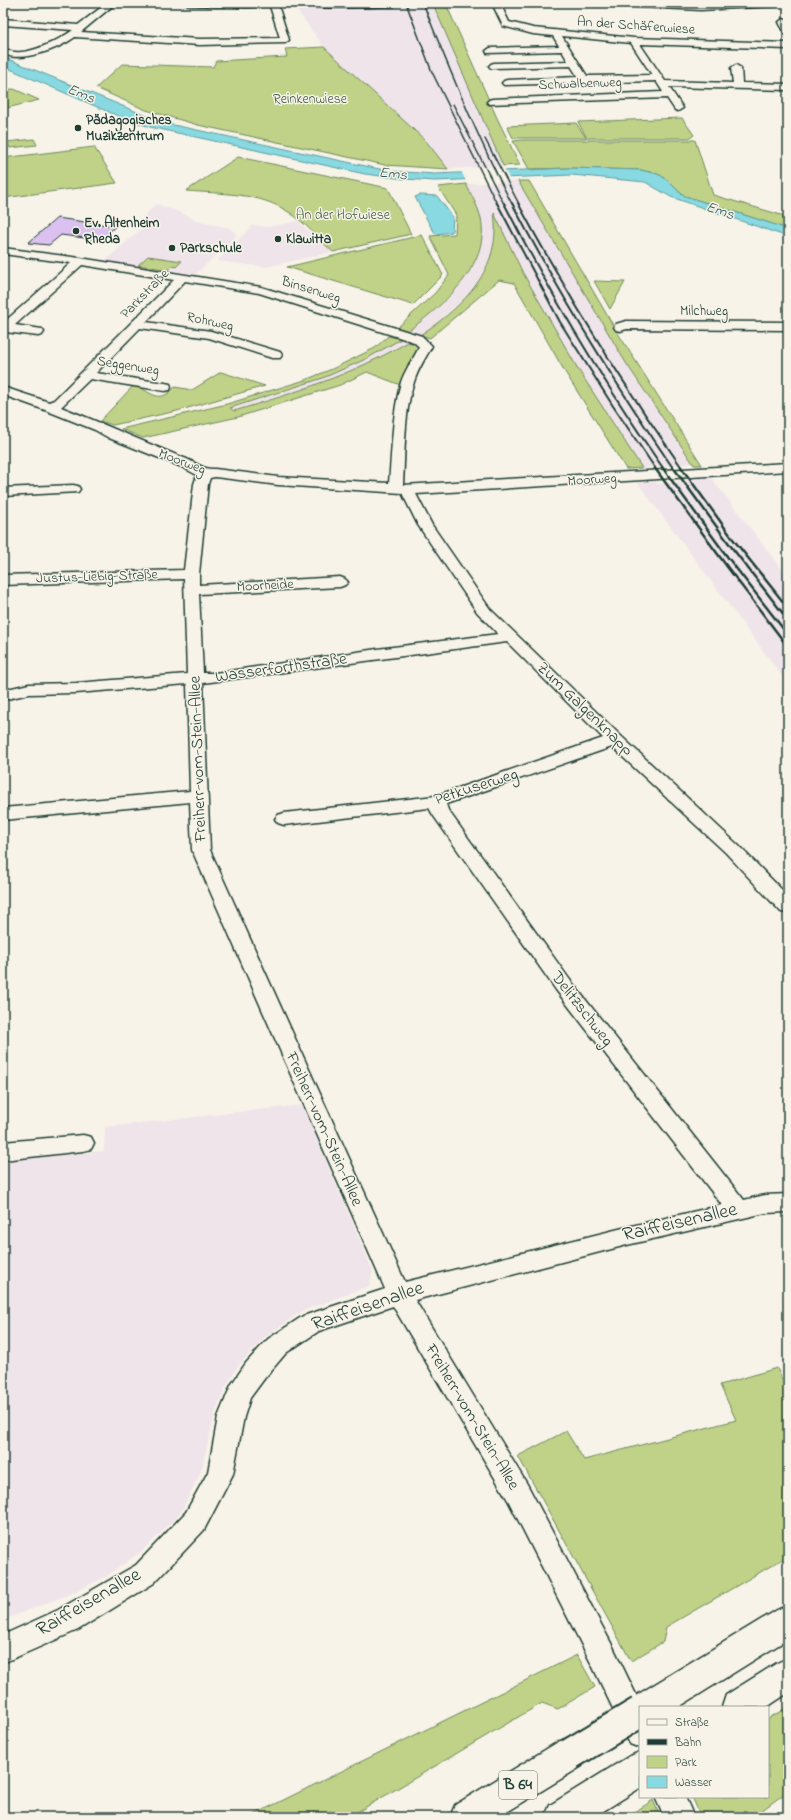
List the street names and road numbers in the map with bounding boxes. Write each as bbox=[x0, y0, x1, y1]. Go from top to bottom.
street label: An der Schäferwiese bbox=[576, 11, 697, 41]
street label: Schwalbenweg bbox=[538, 72, 622, 97]
street label: Parkstraße bbox=[116, 264, 175, 324]
street label: Binsenweg bbox=[278, 271, 343, 310]
street label: Milchweg bbox=[680, 301, 728, 323]
street label: Rohrweg bbox=[184, 307, 235, 338]
street label: Seggenweg bbox=[95, 351, 161, 382]
street label: Moorweg bbox=[155, 443, 209, 482]
street label: Moorweg bbox=[567, 468, 617, 493]
street label: Justus-Liebig-Straße bbox=[36, 564, 159, 591]
street label: Moorheide bbox=[236, 574, 295, 598]
street label: Wasserforthstraße bbox=[214, 646, 349, 690]
street label: Zum Galgenknapp bbox=[529, 656, 639, 763]
street label: Freiherr-vom-Stein-Allee bbox=[183, 675, 213, 844]
street label: Petkuserweg bbox=[431, 762, 522, 814]
street label: Delitzschweg bbox=[542, 965, 619, 1053]
street label: Freiherr-vom-Stein-Allee bbox=[278, 1047, 369, 1211]
street label: Raiffeisenallee bbox=[620, 1196, 740, 1250]
street label: Raiffeisenallee bbox=[308, 1274, 428, 1340]
street label: Freiherr-vom-Stein-Allee bbox=[418, 1338, 526, 1495]
street label: Raiffeisenallee bbox=[31, 1561, 147, 1645]
road number: B 64 bbox=[499, 1771, 537, 1799]

